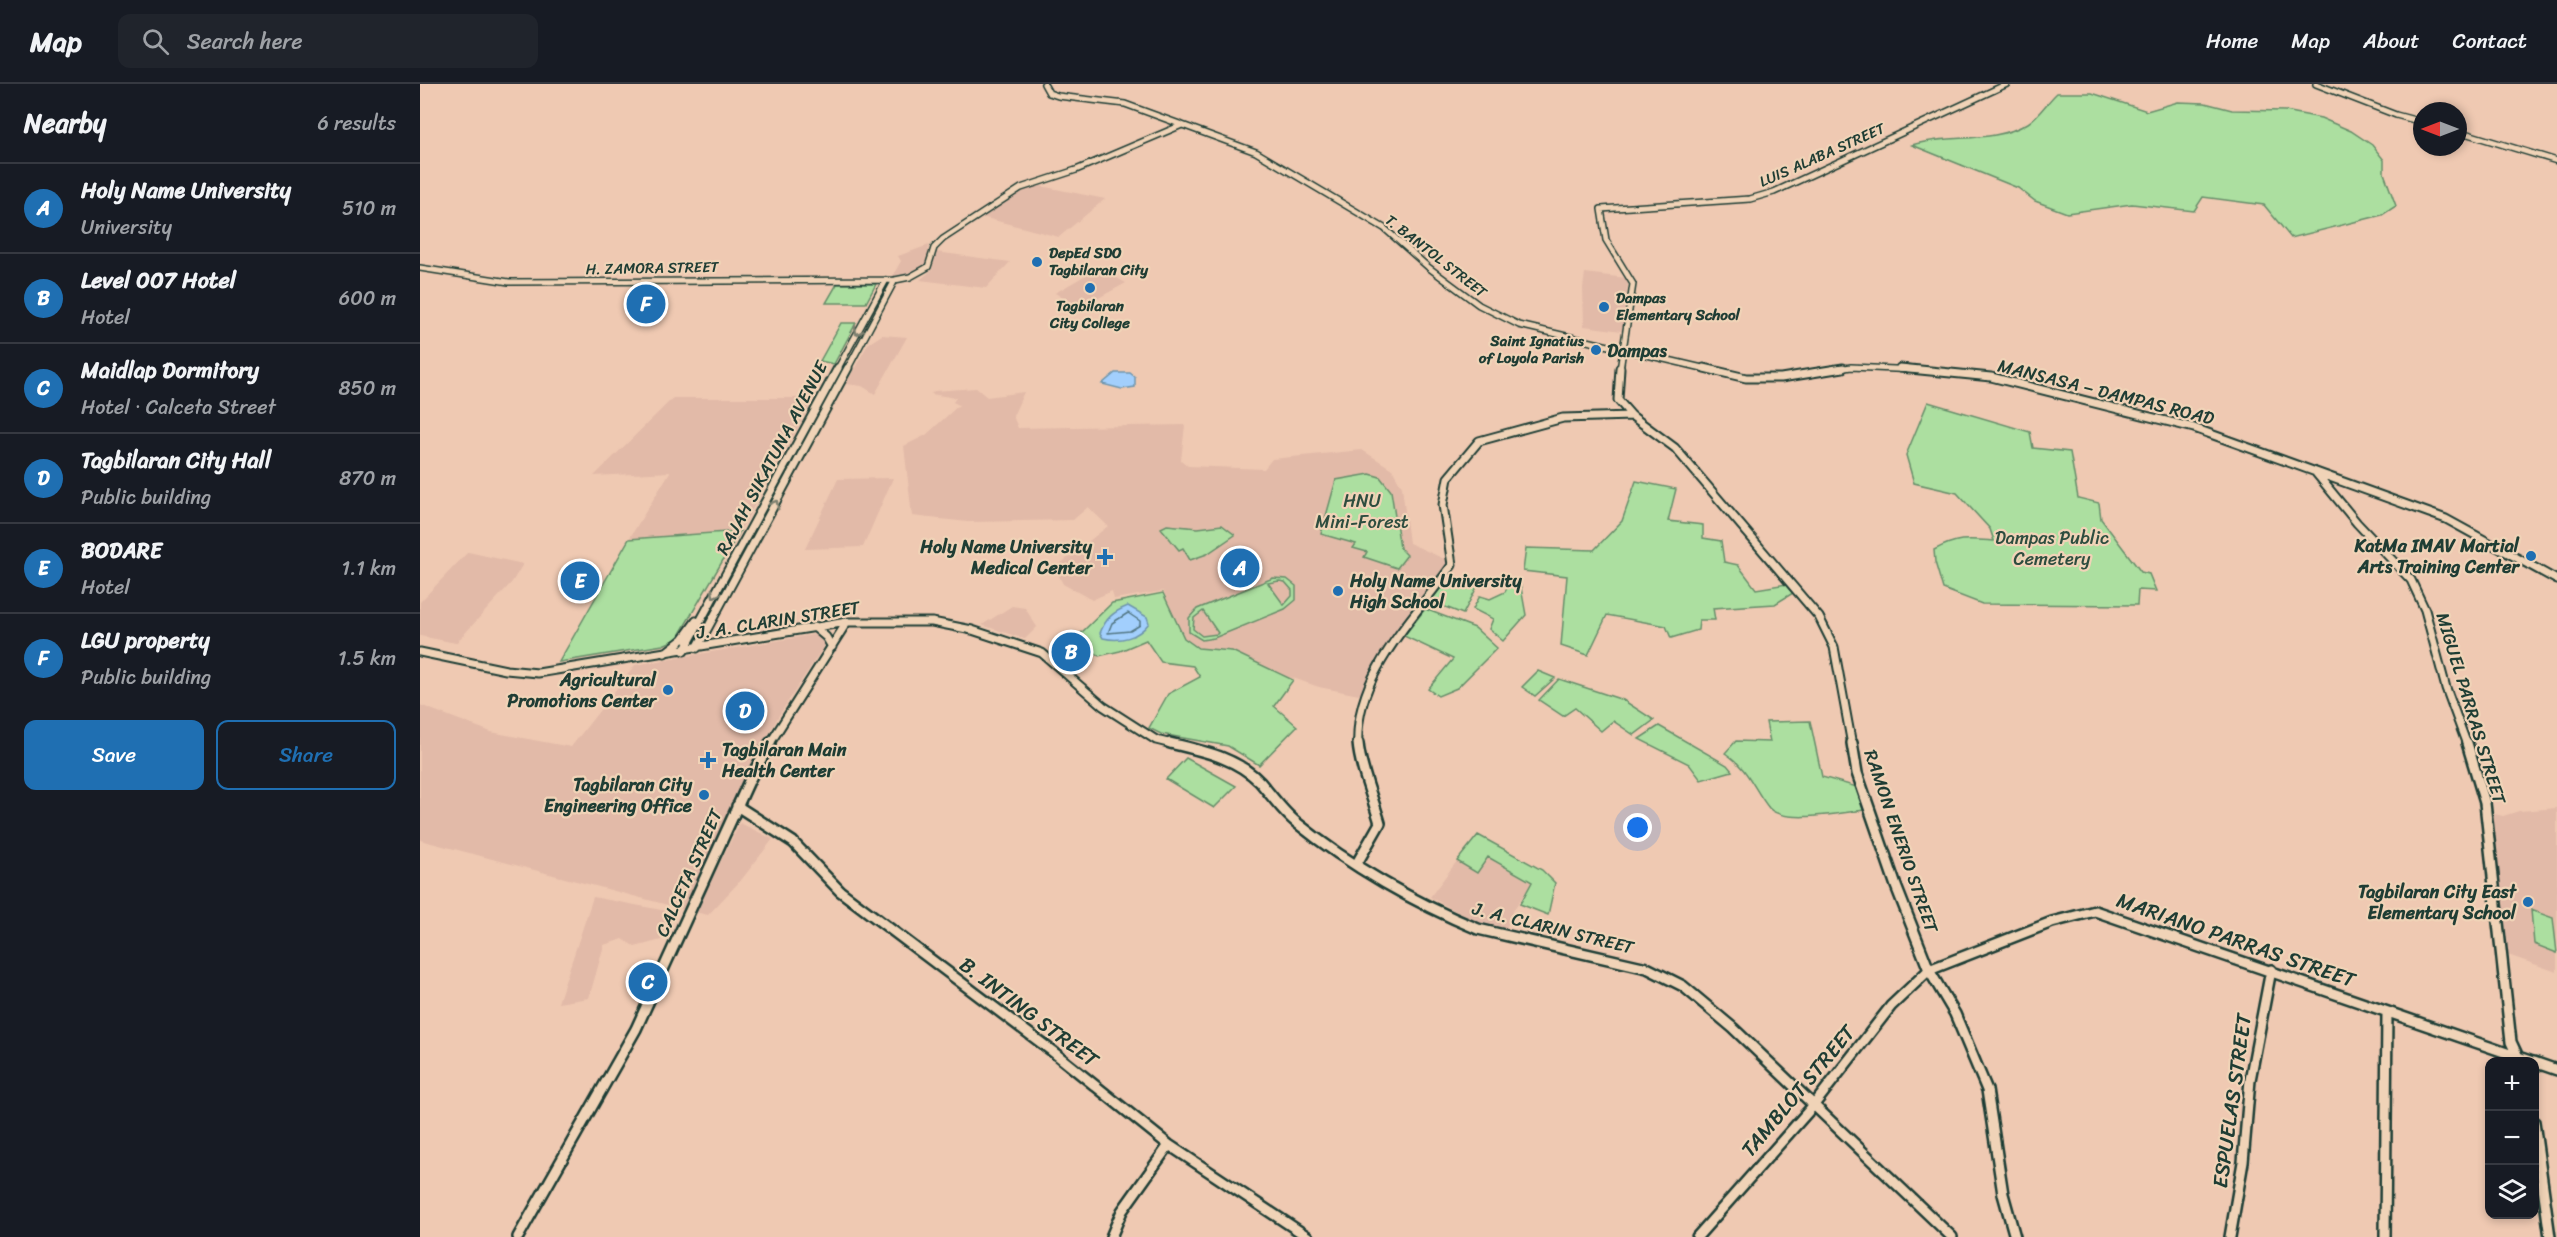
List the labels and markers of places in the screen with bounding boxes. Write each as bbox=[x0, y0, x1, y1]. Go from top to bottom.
place label: DepEd SDO Tagbilaran City bbox=[1049, 240, 1149, 283]
marker: DepEd SDO Tagbilaran City bbox=[1030, 255, 1044, 269]
marker: Tagbilaran City College bbox=[1083, 281, 1097, 295]
pin: F bbox=[626, 282, 666, 326]
place label: Dampas Elementary School bbox=[1616, 285, 1741, 328]
place label: Tagbilaran City College bbox=[1049, 293, 1130, 336]
marker: Dampas Elementary School bbox=[1597, 300, 1611, 314]
place label: Saint Ignatius of Loyola Parish bbox=[1479, 328, 1585, 371]
marker: Saint Ignatius of Loyola Parish bbox=[1589, 343, 1603, 357]
place label: KatMa IMAV Martial Arts Training Center bbox=[2353, 530, 2521, 583]
place label: Holy Name University Medical Center bbox=[919, 531, 1094, 584]
pin: A bbox=[1220, 546, 1260, 590]
marker: Holy Name University Medical Center bbox=[1096, 548, 1114, 566]
marker: KatMa IMAV Martial Arts Training Center bbox=[2524, 549, 2538, 563]
pin: E bbox=[560, 558, 600, 604]
place label: Holy Name University High School bbox=[1349, 565, 1523, 618]
marker: Holy Name University High School bbox=[1331, 584, 1345, 598]
pin: B bbox=[1052, 630, 1090, 674]
place label: Agricultural Promotions Center bbox=[507, 664, 658, 717]
marker: Agricultural Promotions Center bbox=[661, 683, 675, 697]
pin: D bbox=[726, 688, 764, 734]
place label: Tagbilaran Main Health Center bbox=[721, 734, 847, 787]
marker: Tagbilaran Main Health Center bbox=[699, 751, 717, 769]
place label: Tagbilaran City Engineering Office bbox=[544, 769, 693, 822]
marker: Tagbilaran City Engineering Office bbox=[697, 788, 711, 802]
place label: Tagbilaran City East Elementary School bbox=[2358, 876, 2518, 929]
marker: Tagbilaran City East Elementary School bbox=[2521, 895, 2535, 909]
pin: C bbox=[628, 960, 668, 1004]

